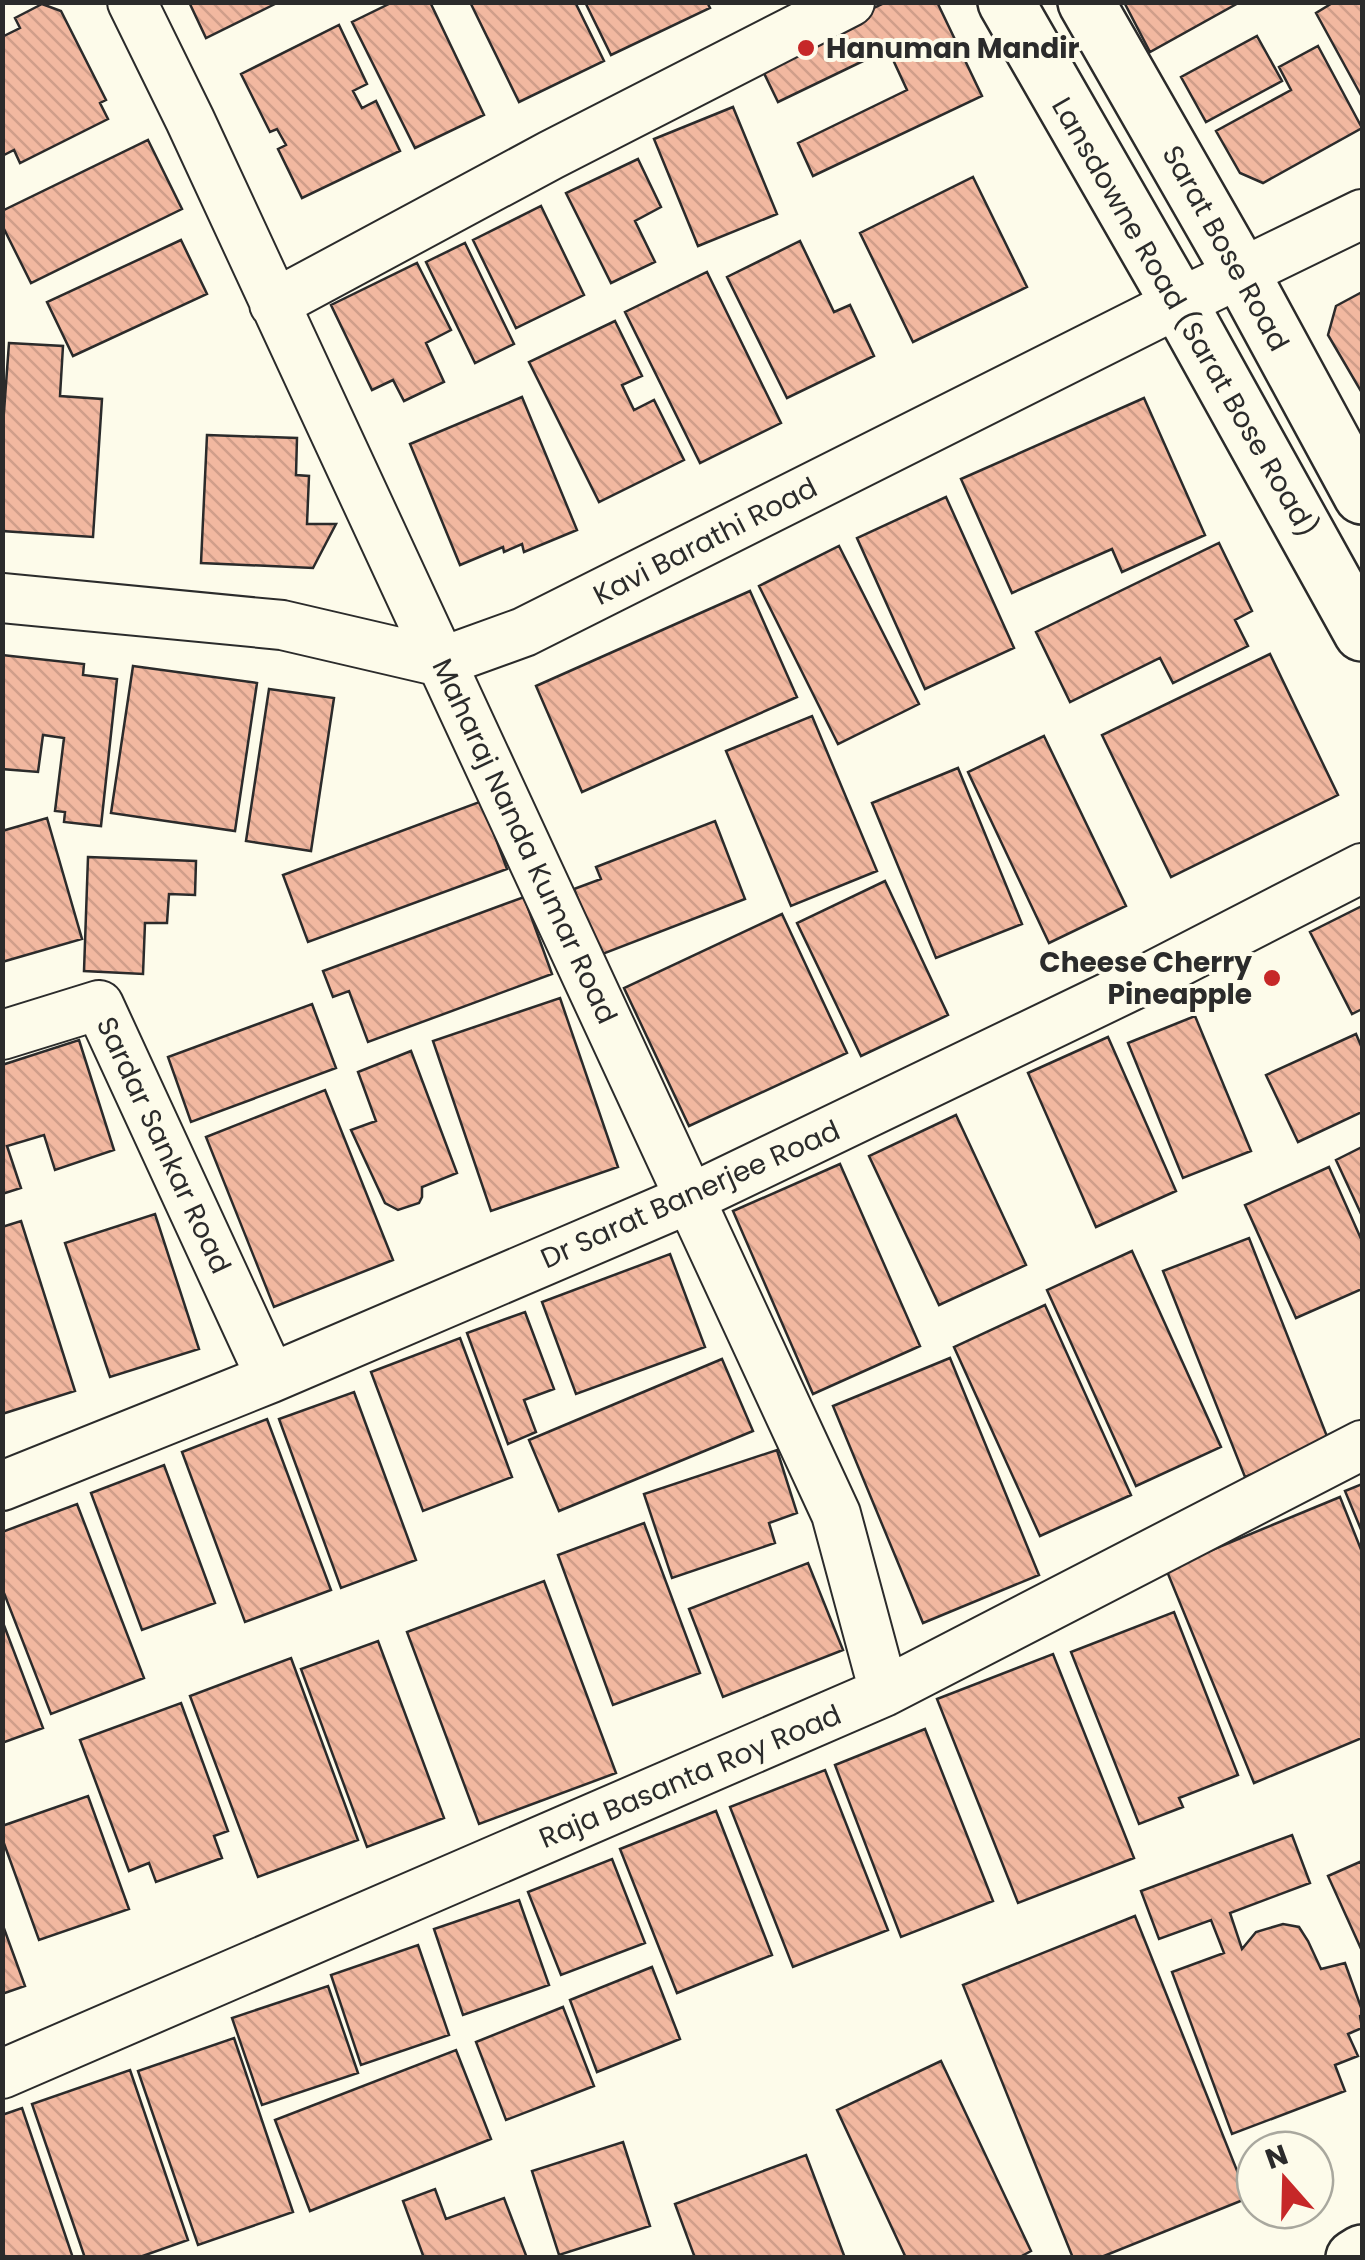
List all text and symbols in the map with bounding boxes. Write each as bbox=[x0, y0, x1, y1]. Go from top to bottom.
place label: Hanuman Mandir bbox=[826, 29, 1080, 68]
marker: Hanuman Mandir bbox=[795, 37, 817, 59]
street label: Lansdowne Road (Sarat Bose Road) bbox=[1042, 90, 1327, 544]
street label: Sarat Bose Road bbox=[1153, 138, 1298, 358]
street label: Kavi Barathi Road bbox=[587, 468, 824, 615]
street label: Maharaj Nanda Kumar Road bbox=[423, 652, 626, 1030]
place label: Cheese Cherry Pineapple bbox=[1039, 943, 1252, 1014]
marker: Cheese Cherry Pineapple bbox=[1261, 967, 1283, 989]
street label: Sardar Sankar Road bbox=[87, 1011, 240, 1280]
street label: Dr Sarat Banerjee Road bbox=[534, 1111, 846, 1278]
street label: Raja Basanta Roy Road bbox=[533, 1695, 847, 1858]
north arrow bbox=[1235, 2130, 1335, 2230]
text: N bbox=[1260, 2135, 1293, 2179]

